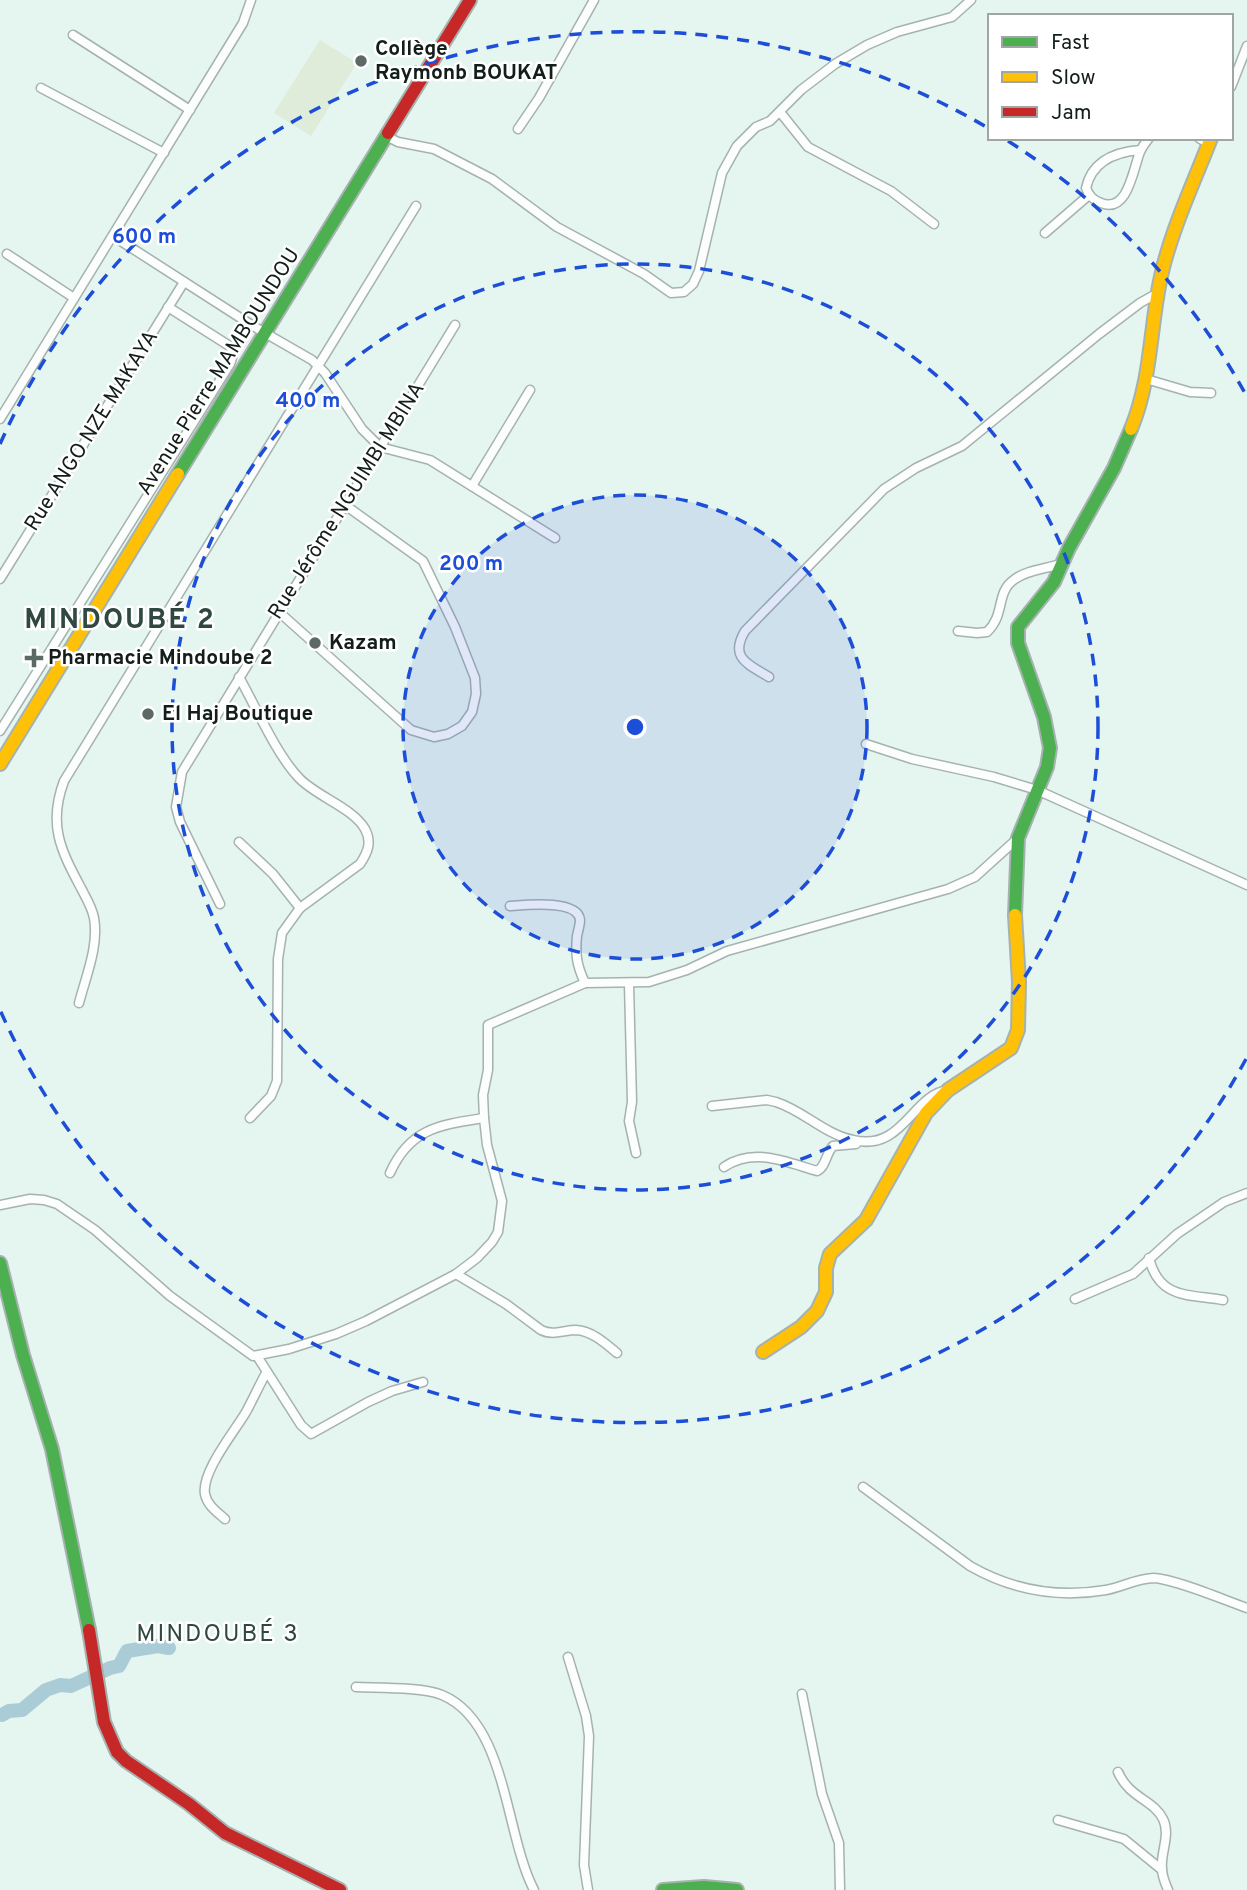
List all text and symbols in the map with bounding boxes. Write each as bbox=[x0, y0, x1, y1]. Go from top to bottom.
legend bbox=[988, 14, 1233, 140]
text: Fast bbox=[1051, 30, 1090, 57]
place label: Collège Raymonb BOUKAT bbox=[375, 36, 557, 87]
marker: Collège Raymonb BOUKAT bbox=[353, 53, 369, 69]
text: Slow bbox=[1051, 65, 1096, 92]
text: Jam bbox=[1051, 100, 1092, 127]
text: 600 m bbox=[112, 224, 176, 251]
street label: Avenue Pierre MAMBOUNDOU bbox=[132, 243, 306, 501]
street label: Rue ANGO NZE MAKAYA bbox=[19, 326, 165, 536]
street label: Rue Jérôme NGUIMBI MBINA bbox=[263, 377, 431, 625]
text: 400 m bbox=[276, 388, 340, 415]
text: 200 m bbox=[439, 551, 503, 578]
district label: MINDOUBÉ 2 bbox=[24, 601, 216, 639]
place label: Kazam bbox=[329, 630, 397, 657]
marker: Kazam bbox=[307, 635, 323, 651]
place label: Pharmacie Mindoube 2 bbox=[48, 645, 273, 672]
marker: Pharmacie Mindoube 2 bbox=[26, 650, 42, 666]
place label: El Haj Boutique bbox=[162, 701, 313, 728]
marker: El Haj Boutique bbox=[140, 706, 156, 722]
centre of rings bbox=[623, 715, 647, 739]
district label: MINDOUBÉ 3 bbox=[136, 1618, 300, 1650]

